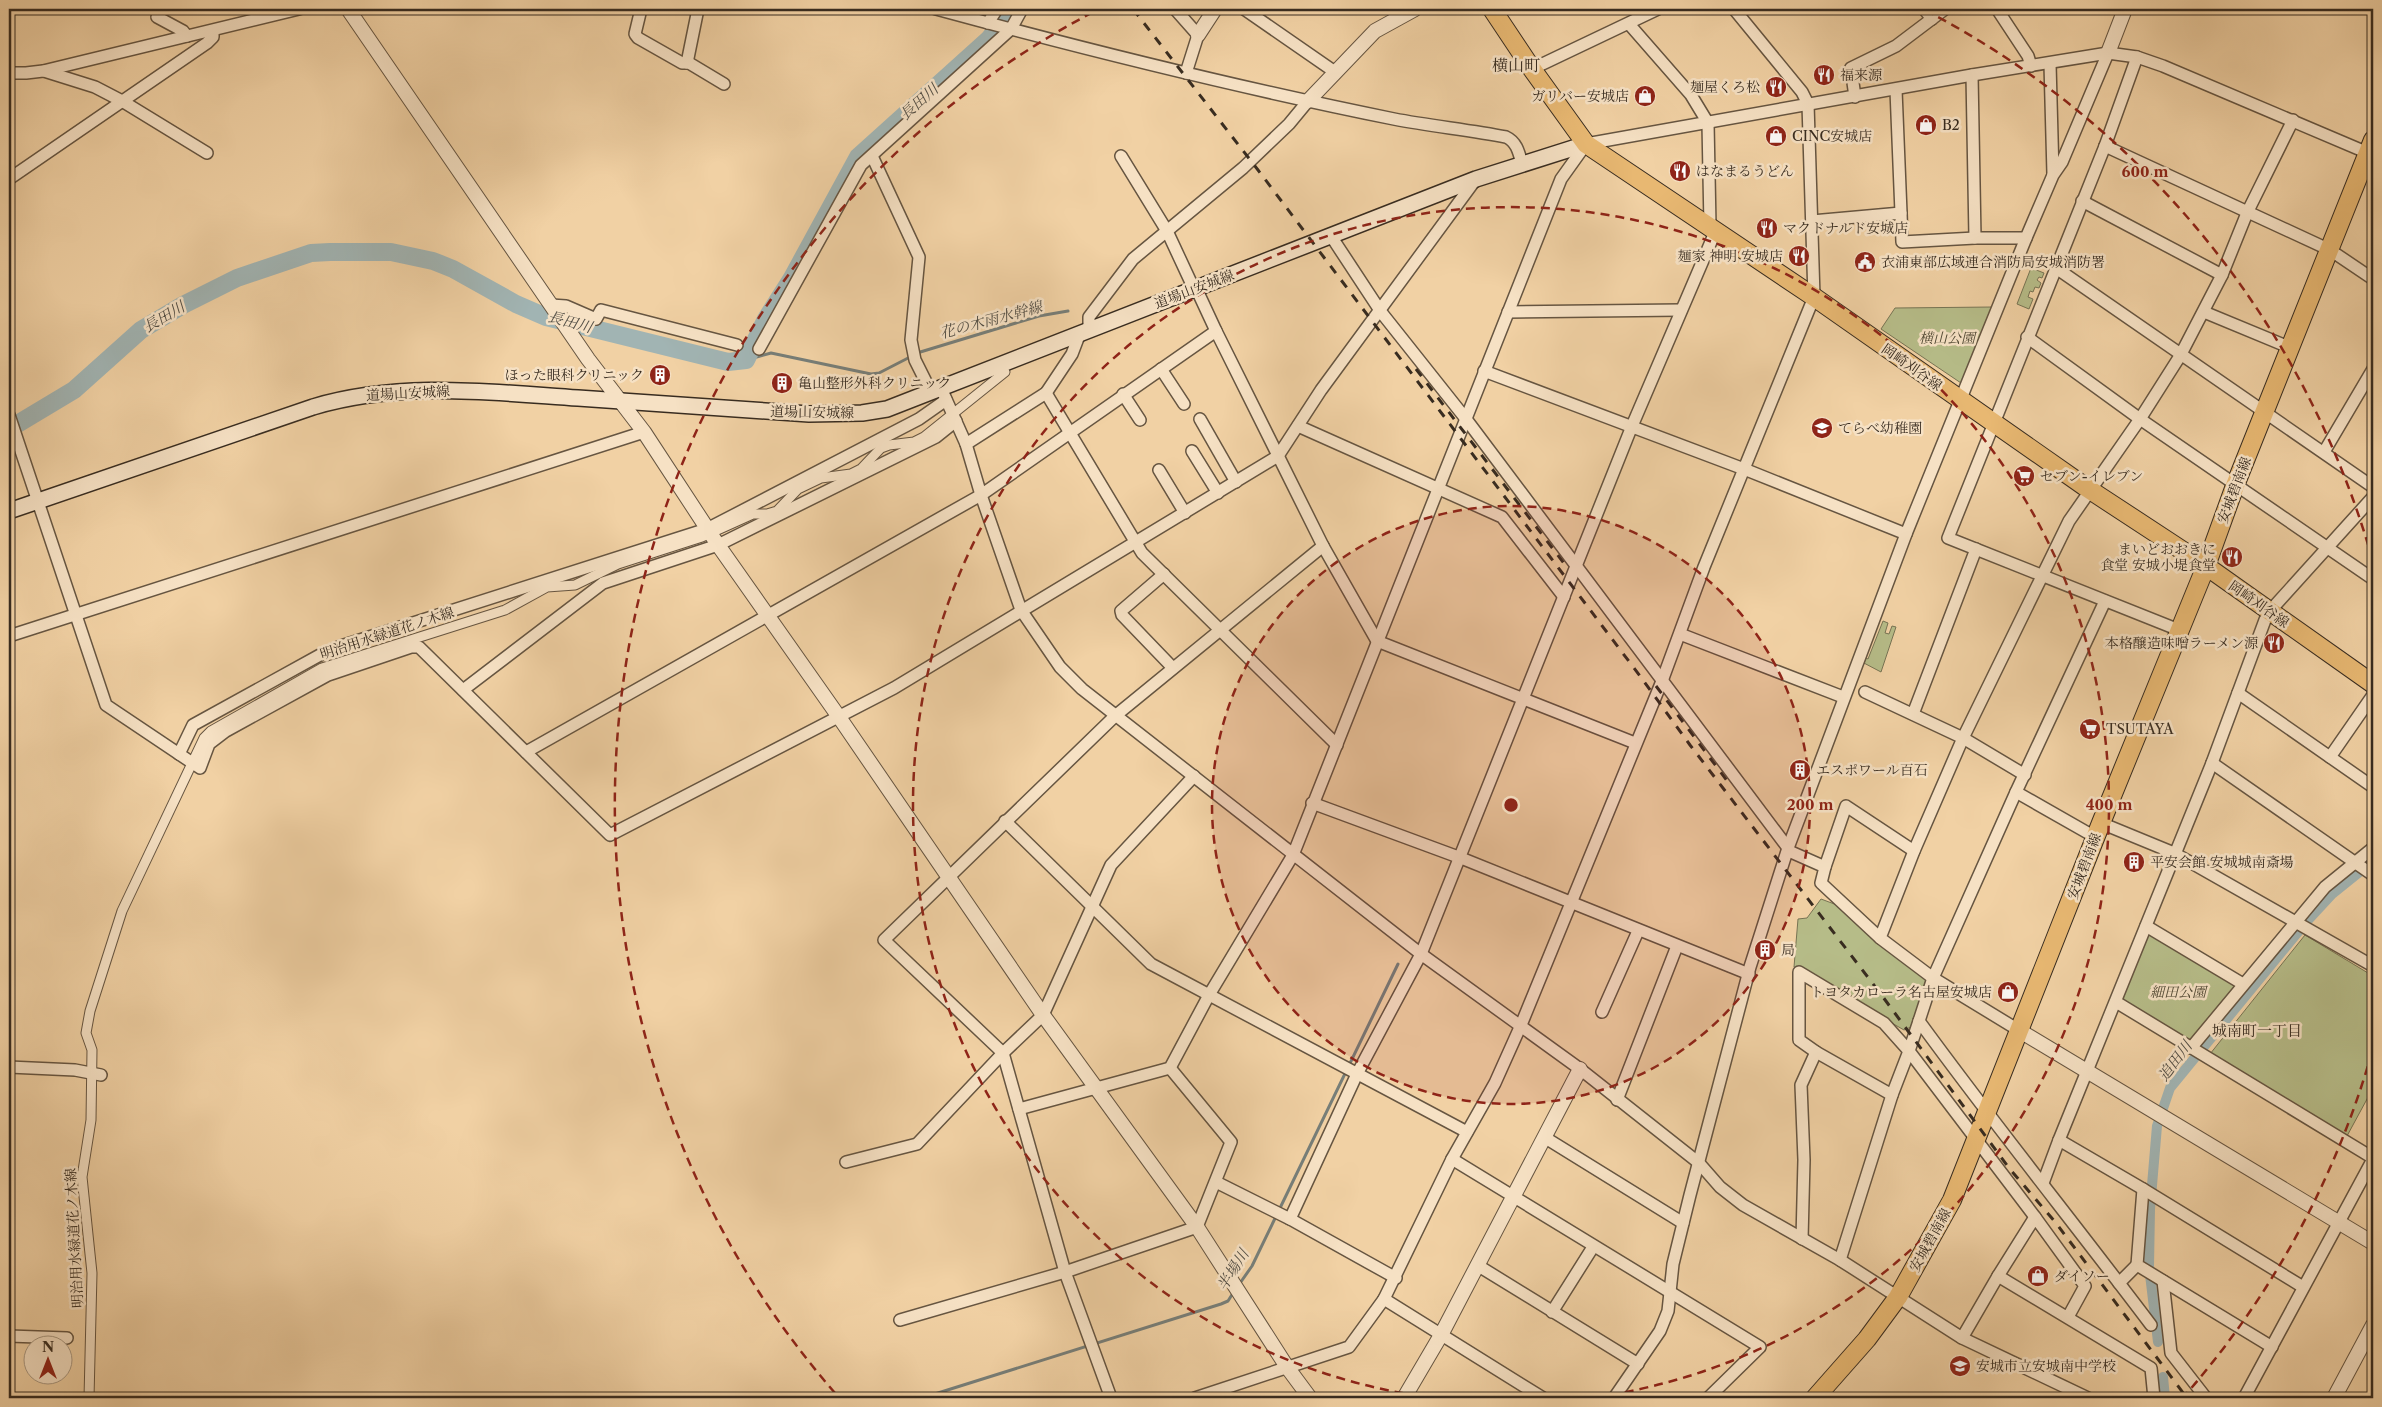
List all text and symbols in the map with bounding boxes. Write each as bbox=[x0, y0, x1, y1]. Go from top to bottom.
district label: 横山町 bbox=[1492, 55, 1540, 75]
restaurant icon: 福来源 bbox=[1812, 63, 1836, 87]
place label: 福来源 bbox=[1840, 66, 1882, 84]
restaurant icon: 麺屋くろ松 bbox=[1764, 75, 1788, 99]
water label: 長田川 bbox=[896, 78, 943, 124]
place label: 麺屋くろ松 bbox=[1690, 78, 1760, 96]
shop icon: ガリバー安城店 bbox=[1633, 84, 1657, 108]
place label: ガリバー安城店 bbox=[1531, 87, 1629, 105]
shop icon: B2 bbox=[1914, 113, 1938, 137]
place label: B2 bbox=[1942, 116, 1960, 134]
shop icon: CINC安城店 bbox=[1764, 124, 1788, 148]
place label: CINC安城店 bbox=[1792, 127, 1872, 145]
restaurant icon: はなまるうどん bbox=[1668, 159, 1692, 183]
place label: はなまるうどん bbox=[1696, 162, 1794, 180]
text: 600 m bbox=[2122, 162, 2168, 181]
restaurant icon: マクドナルド安城店 bbox=[1755, 216, 1779, 240]
place label: マクドナルド安城店 bbox=[1783, 219, 1908, 237]
restaurant icon: 麺家 神明 安城店 bbox=[1787, 244, 1811, 268]
place label: 麺家 神明 安城店 bbox=[1678, 247, 1783, 265]
public building icon: 衣浦東部広域連合消防局安城消防署 bbox=[1853, 250, 1877, 274]
place label: 衣浦東部広域連合消防局安城消防署 bbox=[1881, 253, 2105, 271]
street label: 道場山安城線 bbox=[1152, 266, 1236, 312]
water label: 長田川 bbox=[140, 296, 190, 336]
water label: 花の木雨水幹線 bbox=[938, 296, 1046, 342]
water label: 長田川 bbox=[546, 307, 596, 337]
park label: 横山公園 bbox=[1919, 329, 1977, 347]
street label: 岡崎刈谷線 bbox=[1878, 340, 1946, 394]
building icon: ほった眼科クリニック bbox=[648, 363, 672, 387]
place label: ほった眼科クリニック bbox=[505, 366, 644, 384]
building icon: 亀山整形外科クリニック bbox=[770, 371, 794, 395]
place label: 亀山整形外科クリニック bbox=[798, 374, 951, 392]
street label: 道場山安城線 bbox=[366, 382, 450, 404]
street label: 道場山安城線 bbox=[770, 402, 854, 422]
school or university icon: てらべ幼稚園 bbox=[1810, 416, 1834, 440]
place label: てらべ幼稚園 bbox=[1838, 419, 1922, 437]
street label: 安城碧南線 bbox=[2213, 454, 2255, 526]
supermarket icon: セブン-イレブン bbox=[2012, 464, 2036, 488]
place label: セブン-イレブン bbox=[2040, 467, 2143, 485]
place label: まいどおおきに 食堂 安城小堤食堂 bbox=[2100, 540, 2216, 574]
restaurant icon: まいどおおきに 食堂 安城小堤食堂 bbox=[2220, 545, 2244, 569]
street label: 岡崎刈谷線 bbox=[2225, 577, 2293, 631]
street label: 明治用水緑道花ノ木線 bbox=[318, 603, 456, 663]
restaurant icon: 本格醸造味噌ラーメン源 bbox=[2262, 631, 2286, 655]
place label: 本格醸造味噌ラーメン源 bbox=[2105, 634, 2258, 652]
supermarket icon: TSUTAYA bbox=[2078, 717, 2102, 741]
place label: TSUTAYA bbox=[2106, 720, 2174, 738]
building icon: エスポワール百石 bbox=[1788, 758, 1812, 782]
place label: エスポワール百石 bbox=[1816, 761, 1928, 779]
text: 200 m bbox=[1787, 795, 1833, 814]
text: 400 m bbox=[2086, 795, 2132, 814]
centre of rings bbox=[1502, 796, 1520, 814]
street label: 安城碧南線 bbox=[2063, 830, 2105, 902]
building icon: 平安会館 安城城南斎場 bbox=[2122, 850, 2146, 874]
place label: 平安会館 安城城南斎場 bbox=[2150, 853, 2294, 871]
building icon: 局 bbox=[1753, 938, 1777, 962]
place label: 局 bbox=[1781, 941, 1795, 959]
shop icon: トヨタカローラ名古屋安城店 bbox=[1996, 980, 2020, 1004]
place label: トヨタカローラ名古屋安城店 bbox=[1810, 983, 1992, 1001]
park label: 細田公園 bbox=[2150, 983, 2208, 1001]
district label: 城南町一丁目 bbox=[2212, 1021, 2302, 1040]
water label: 追田川 bbox=[2153, 1035, 2197, 1084]
street label: 明治用水緑道花ノ木線 bbox=[61, 1168, 87, 1308]
street label: 安城碧南線 bbox=[1905, 1205, 1955, 1275]
water label: 半場川 bbox=[1213, 1244, 1254, 1294]
shop icon: ダイソー bbox=[2026, 1264, 2050, 1288]
place label: ダイソー bbox=[2054, 1267, 2110, 1285]
north arrow bbox=[22, 1334, 72, 1384]
text: N bbox=[42, 1338, 54, 1356]
school or university icon: 安城市立安城南中学校 bbox=[1948, 1354, 1972, 1378]
place label: 安城市立安城南中学校 bbox=[1976, 1357, 2116, 1375]

